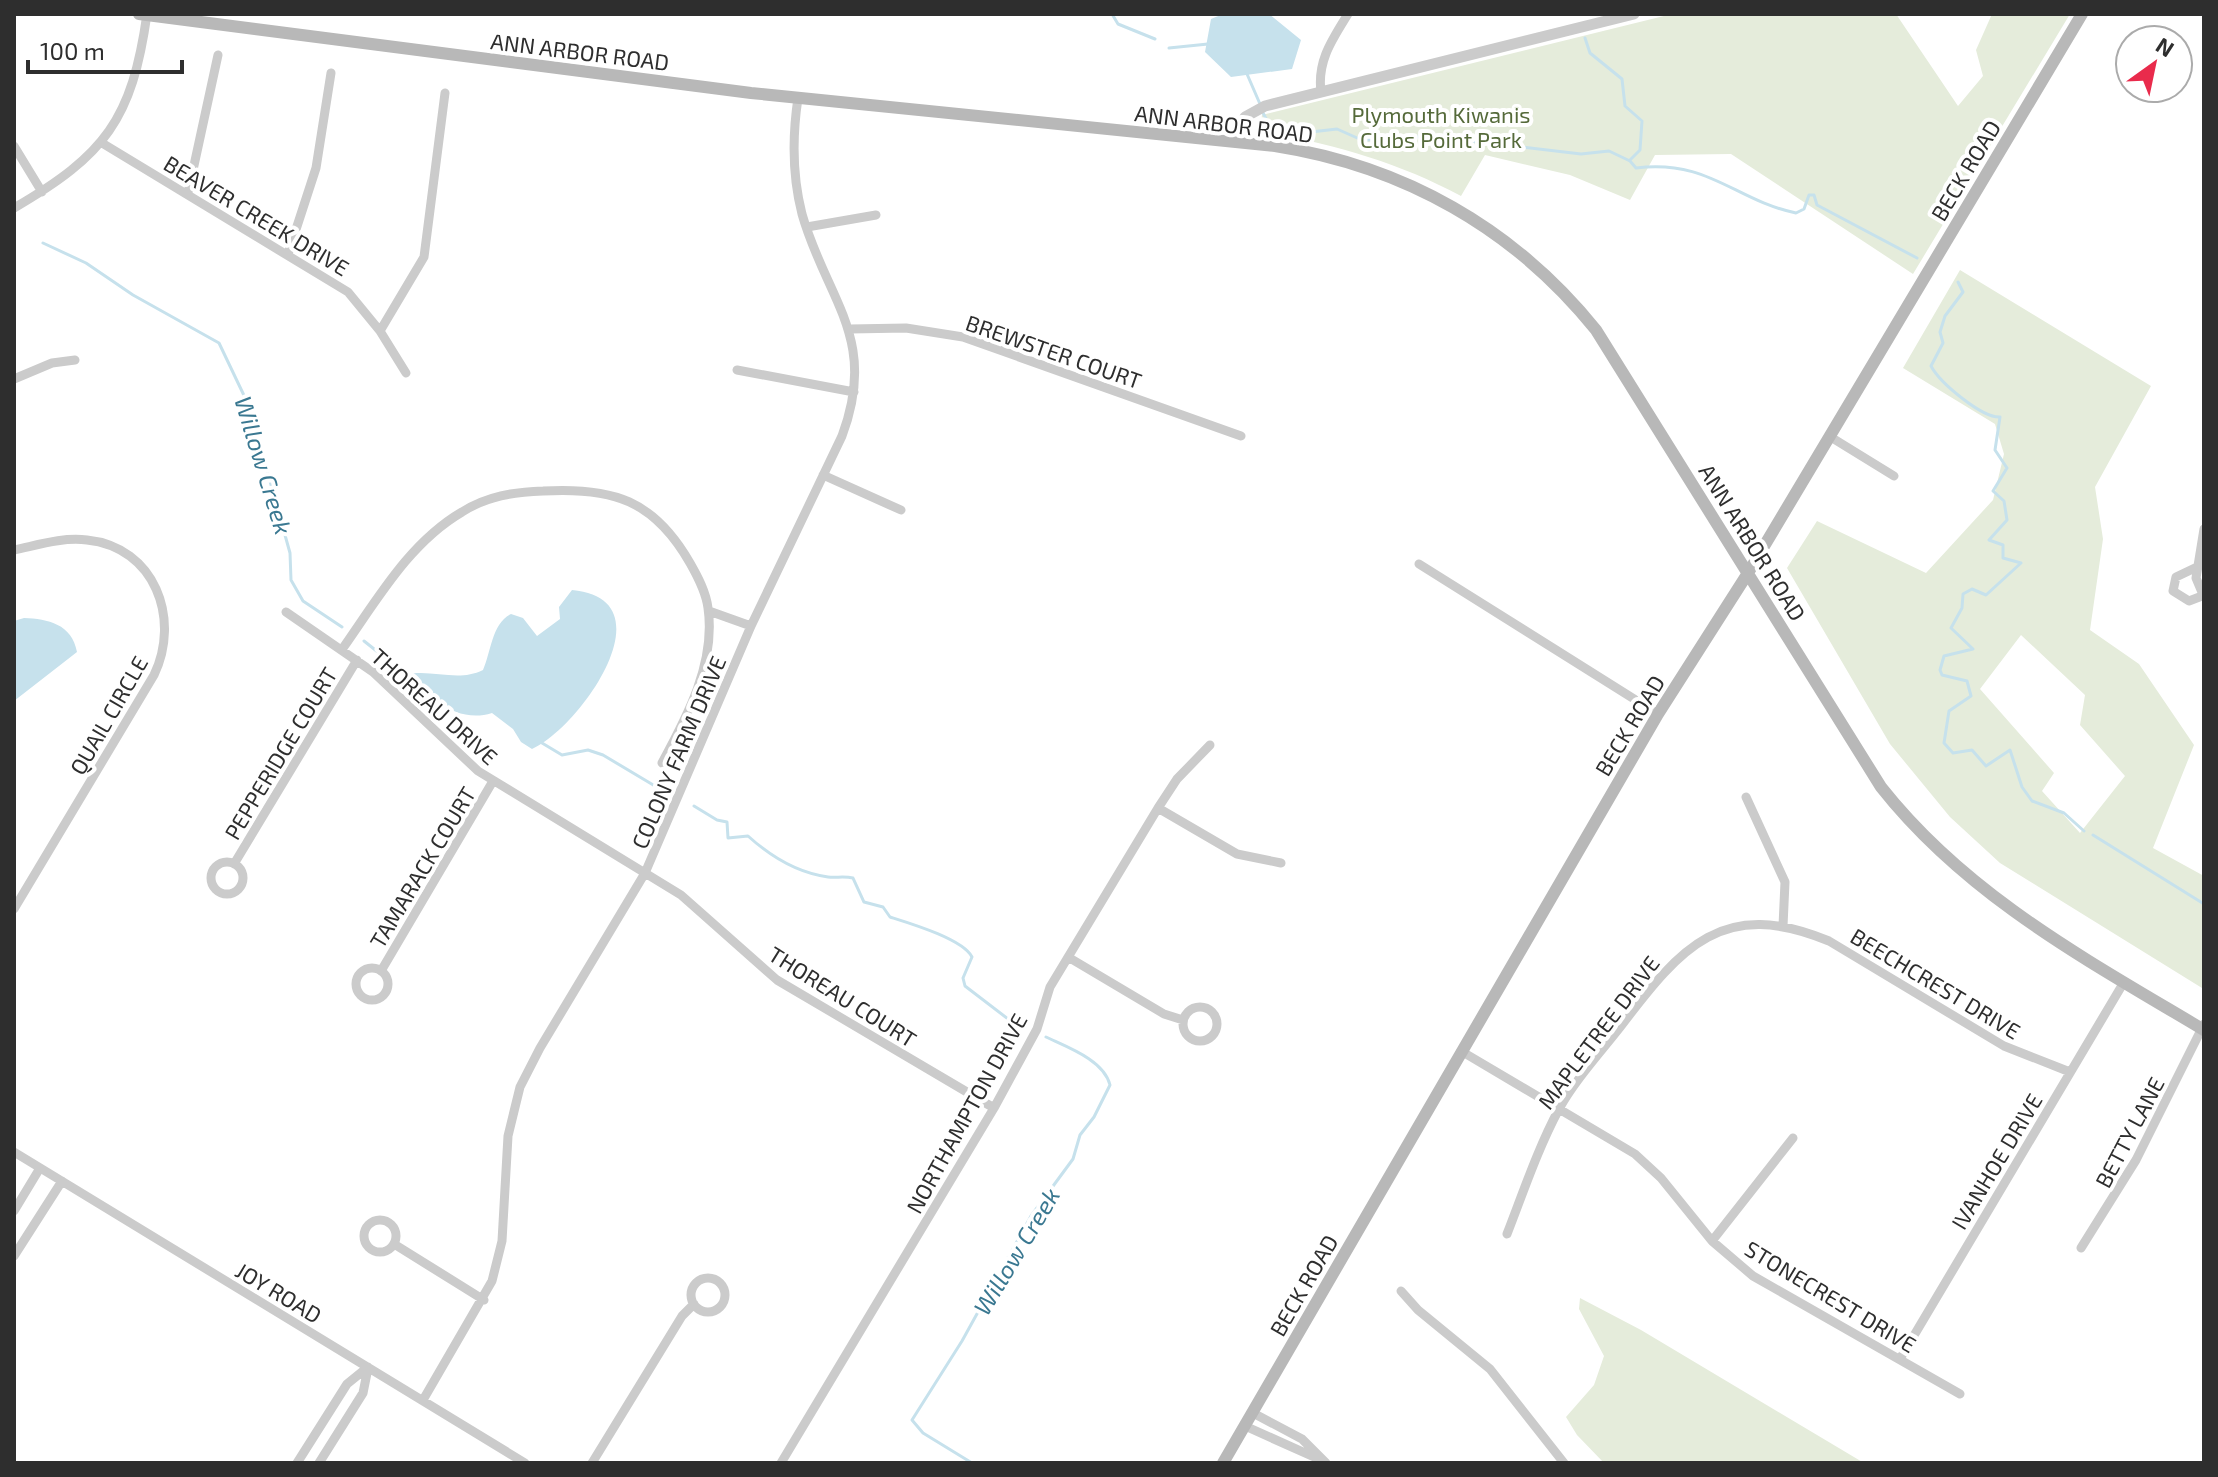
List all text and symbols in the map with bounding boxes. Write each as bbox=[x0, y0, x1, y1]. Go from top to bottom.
scale bar bbox=[28, 24, 182, 74]
north arrow bbox=[2114, 24, 2194, 104]
street label: ANN ARBOR ROAD bbox=[489, 27, 671, 75]
text: N bbox=[2152, 31, 2179, 62]
text: 100 m bbox=[40, 36, 105, 65]
street label: ANN ARBOR ROAD bbox=[1133, 99, 1315, 147]
park label: Plymouth Kiwanis Clubs Point Park bbox=[1351, 101, 1531, 152]
street label: BECK ROAD bbox=[1925, 115, 2005, 225]
street label: BEAVER CREEK DRIVE bbox=[160, 149, 354, 281]
street label: BREWSTER COURT bbox=[963, 309, 1145, 393]
water label: Willow Creek bbox=[229, 392, 299, 538]
street label: ANN ARBOR ROAD bbox=[1694, 459, 1812, 625]
street label: THOREAU DRIVE bbox=[367, 642, 503, 770]
street label: QUAIL CIRCLE bbox=[64, 651, 153, 779]
street label: COLONY FARM DRIVE bbox=[626, 652, 730, 852]
street label: PEPPERIDGE COURT bbox=[218, 662, 342, 844]
street label: BECK ROAD bbox=[1589, 670, 1669, 780]
street label: TAMARACK COURT bbox=[364, 782, 480, 952]
street label: BEECHCREST DRIVE bbox=[1847, 922, 2025, 1044]
street label: THOREAU COURT bbox=[764, 940, 922, 1052]
street label: MAPLETREE DRIVE bbox=[1532, 950, 1664, 1114]
street label: NORTHAMPTON DRIVE bbox=[900, 1009, 1032, 1217]
street label: BETTY LANE bbox=[2089, 1072, 2169, 1192]
street label: IVANHOE DRIVE bbox=[1945, 1088, 2047, 1234]
water label: Willow Creek bbox=[967, 1182, 1065, 1320]
street label: BECK ROAD bbox=[1264, 1230, 1342, 1340]
street label: STONECREST DRIVE bbox=[1741, 1235, 1921, 1357]
street label: JOY ROAD bbox=[232, 1256, 326, 1328]

